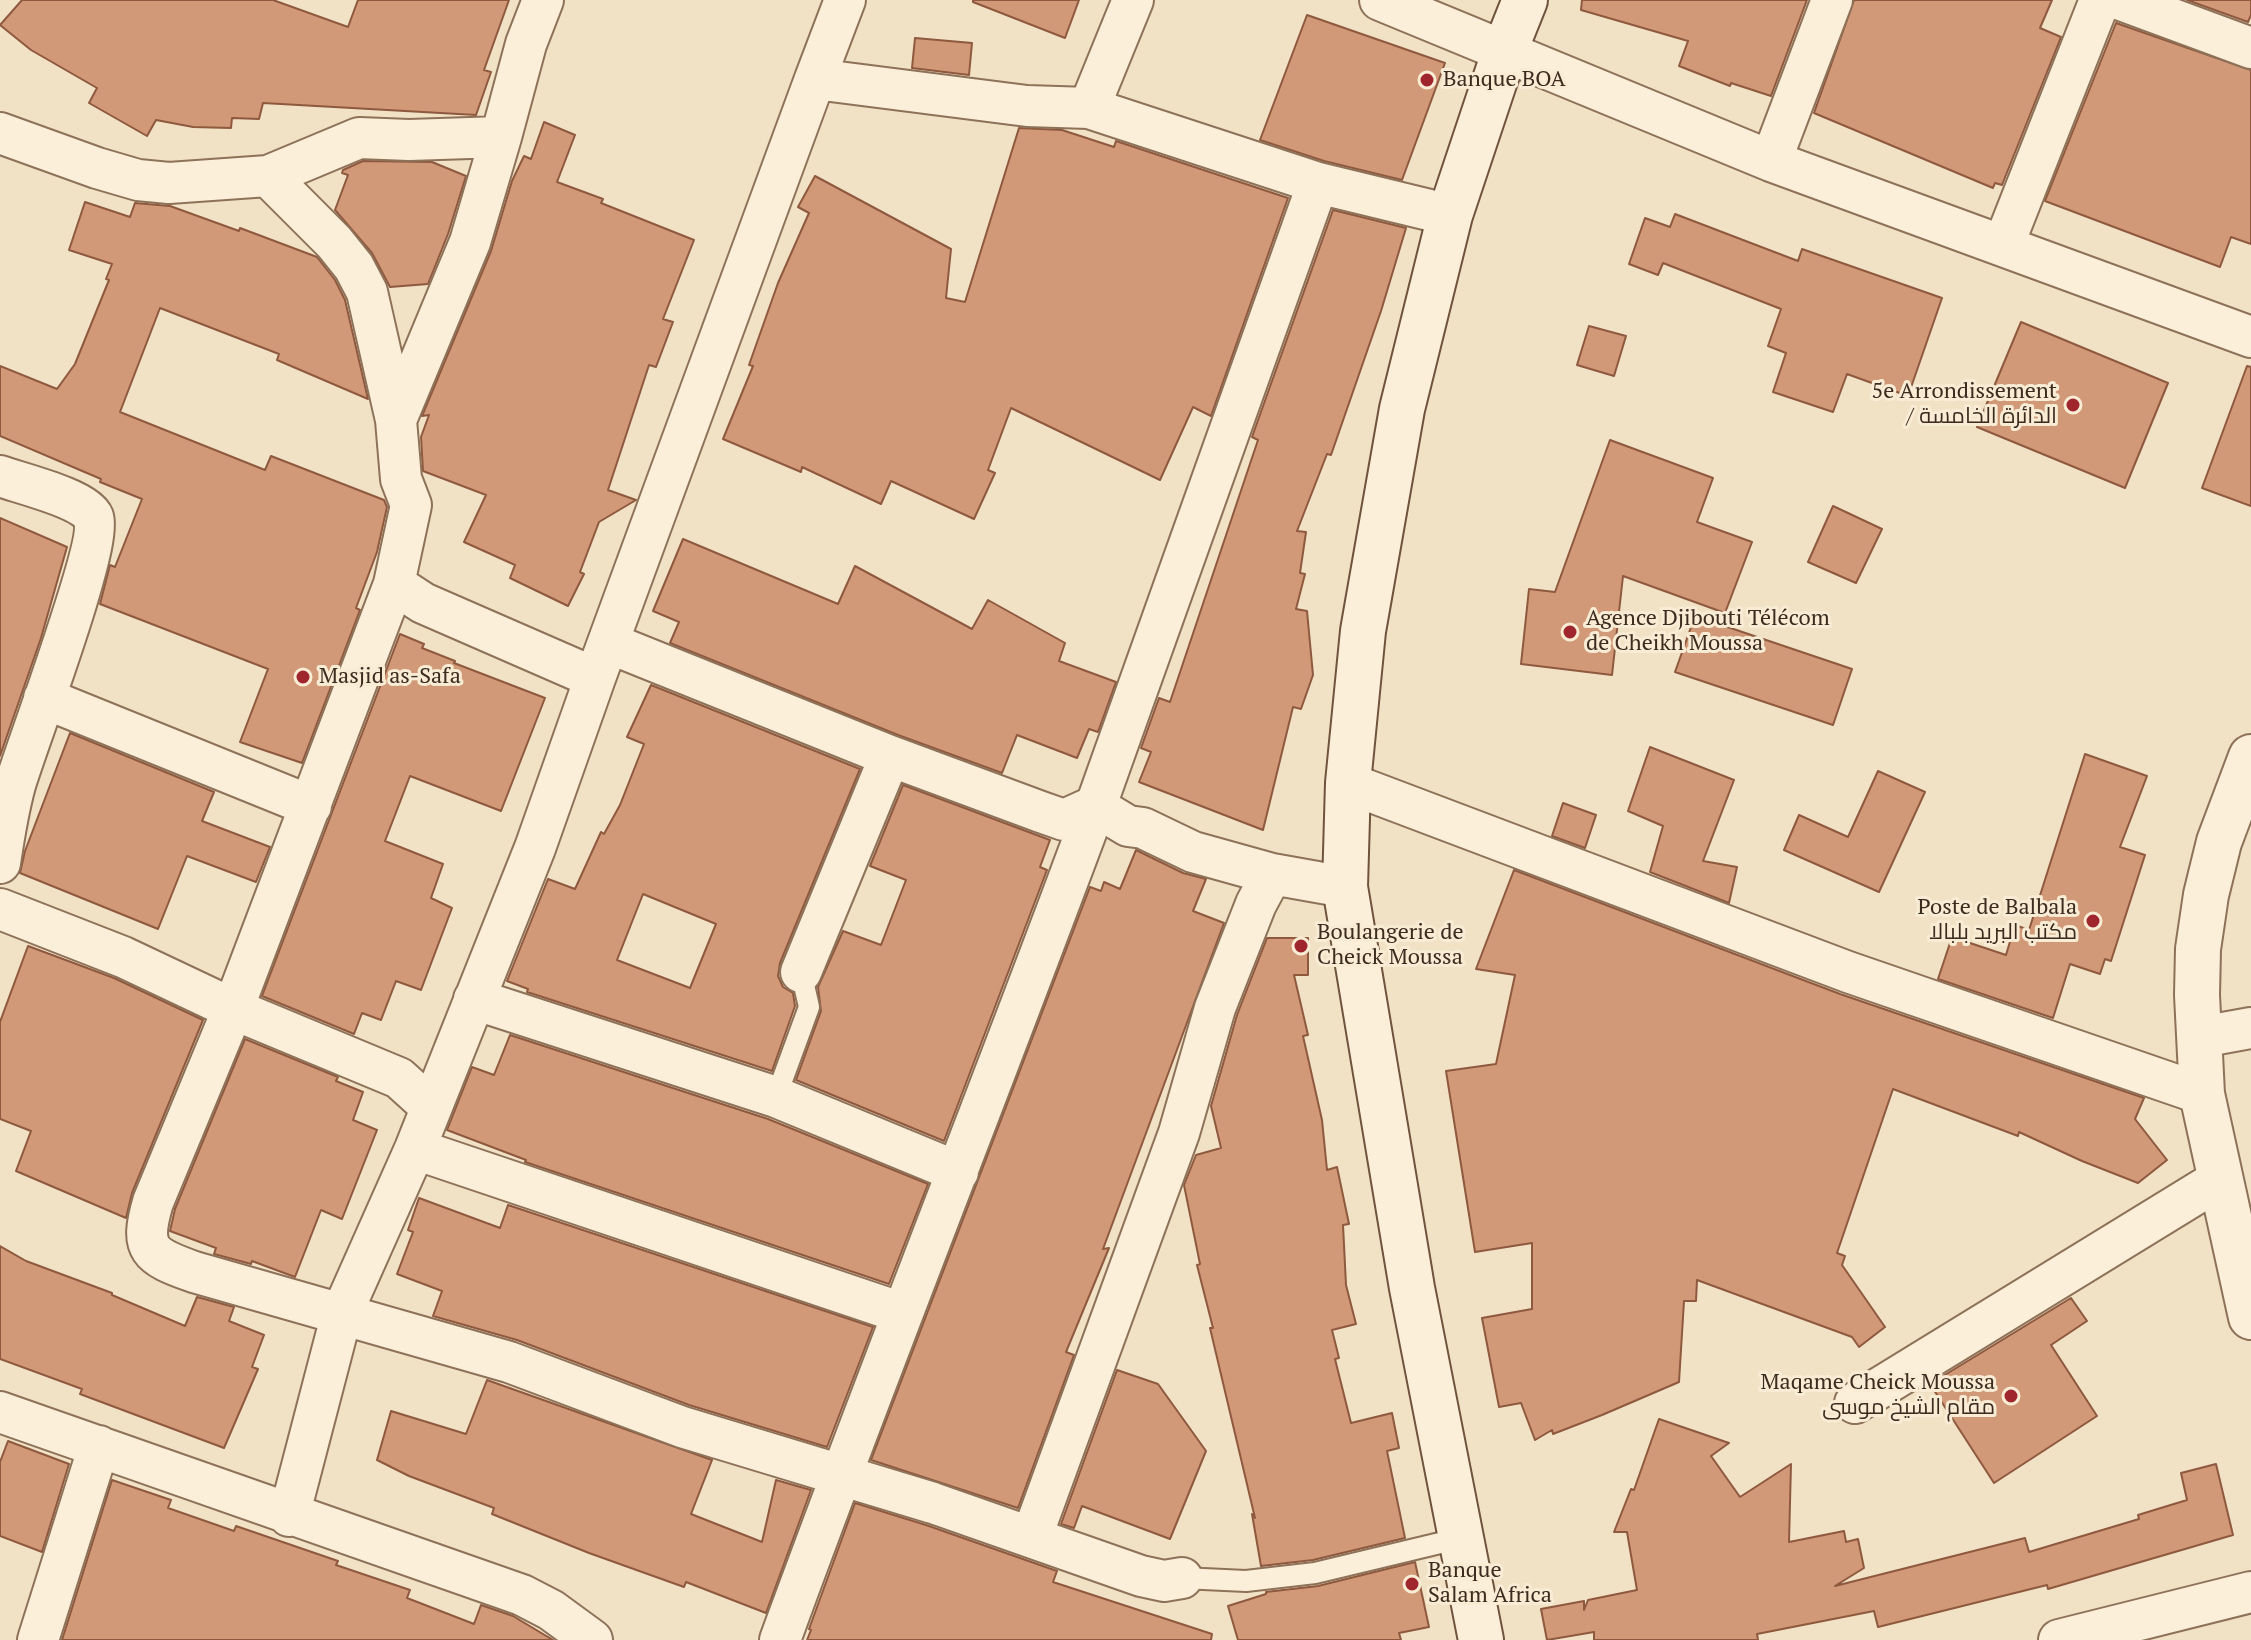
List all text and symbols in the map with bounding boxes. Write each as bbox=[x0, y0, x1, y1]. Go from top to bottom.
place label: Banque BOA bbox=[1443, 67, 1565, 93]
marker: Banque BOA bbox=[1418, 71, 1436, 89]
place label: 5e Arrondissement / الدائرة الخامسة bbox=[1871, 379, 2057, 430]
marker: 5e Arrondissement / الدائرة الخامسة bbox=[2064, 396, 2082, 414]
place label: Agence Djibouti Télécom de Cheikh Moussa bbox=[1586, 606, 1830, 658]
marker: Agence Djibouti Télécom de Cheikh Moussa bbox=[1561, 623, 1579, 641]
place label: Masjid as-Safa bbox=[319, 664, 461, 690]
marker: Masjid as-Safa bbox=[294, 668, 312, 686]
place label: Poste de Balbala مكتب البريد بلبالا bbox=[1918, 895, 2077, 946]
marker: Poste de Balbala مكتب البريد بلبالا bbox=[2084, 912, 2102, 930]
place label: Boulangerie de Cheick Moussa bbox=[1317, 920, 1464, 972]
marker: Boulangerie de Cheick Moussa bbox=[1292, 937, 1310, 955]
place label: Maqame Cheick Moussa مقام الشيخ موسى bbox=[1761, 1370, 1995, 1422]
marker: Maqame Cheick Moussa مقام الشيخ موسى bbox=[2002, 1387, 2020, 1405]
place label: Banque Salam Africa bbox=[1428, 1558, 1552, 1610]
marker: Banque Salam Africa bbox=[1403, 1575, 1421, 1593]

